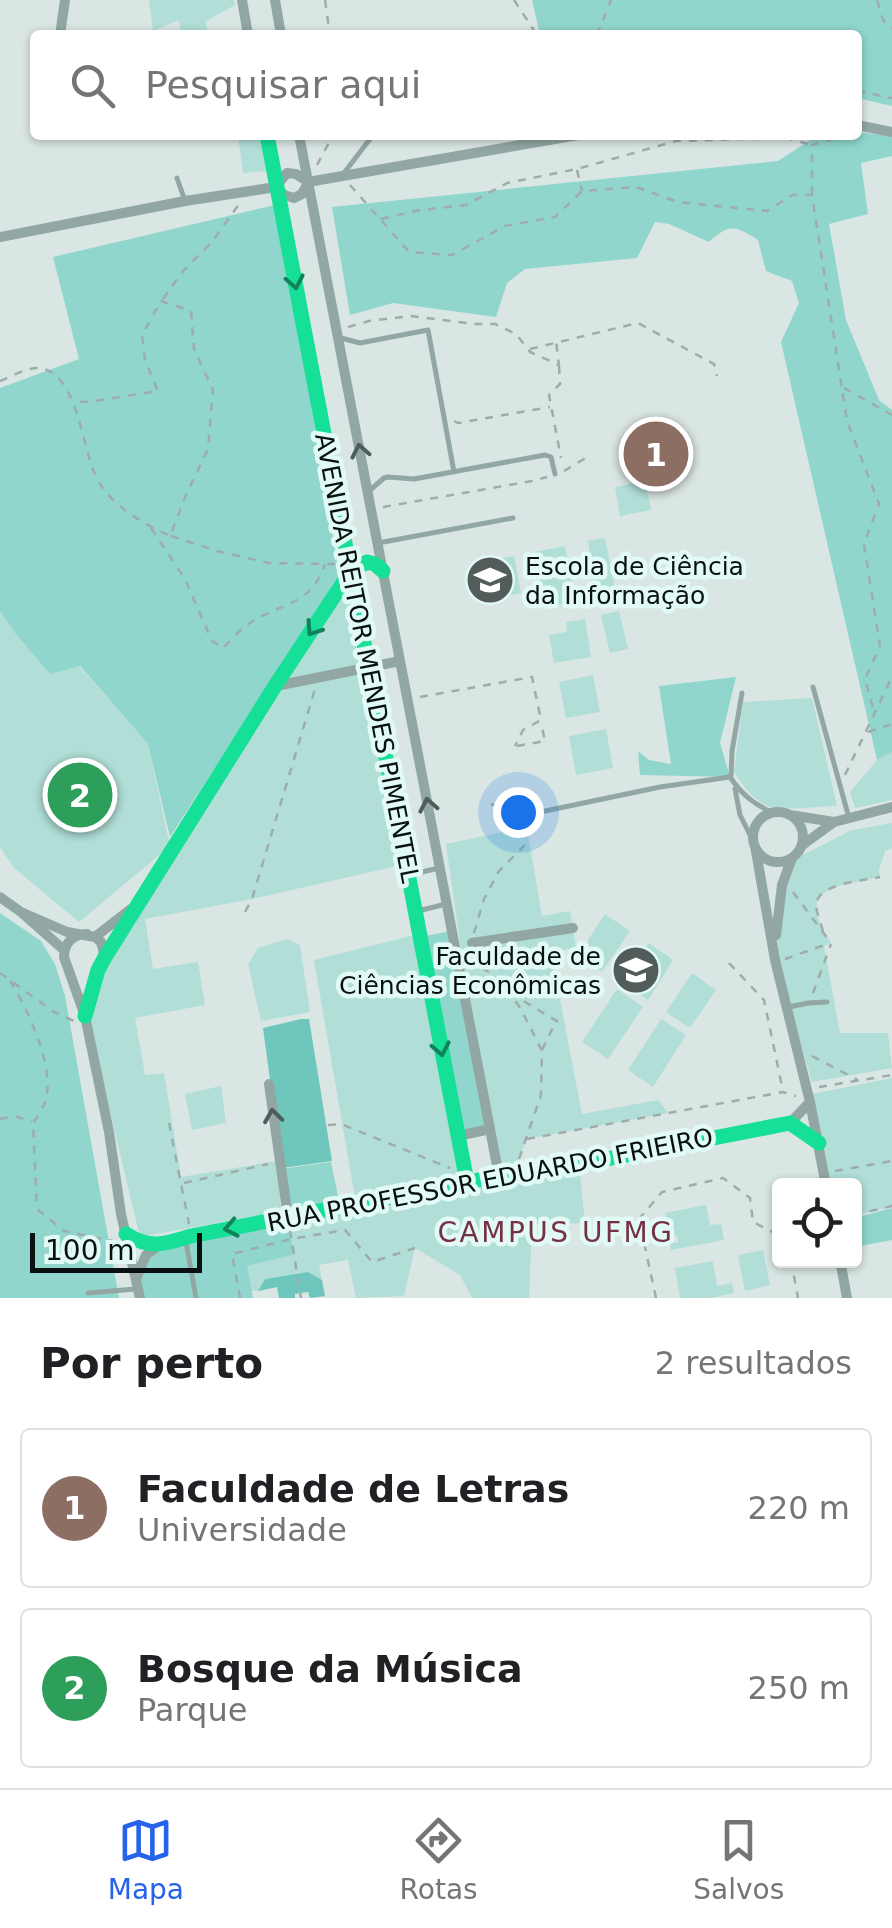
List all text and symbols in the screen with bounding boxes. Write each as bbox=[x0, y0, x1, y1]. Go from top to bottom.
search box bbox=[30, 30, 862, 140]
icon: search bbox=[65, 58, 120, 113]
text: Pesquisar aqui bbox=[145, 63, 421, 107]
one-way arrow bbox=[284, 274, 305, 291]
pin: 1 bbox=[624, 416, 688, 492]
street label: AVENIDA REITOR MENDES PIMENTEL bbox=[309, 431, 425, 885]
one-way arrow bbox=[351, 443, 372, 460]
place label: Escola de Ciência da Informação bbox=[525, 552, 744, 610]
school or university icon: Escola de Ciência da Informação bbox=[464, 554, 516, 606]
one-way arrow bbox=[306, 618, 325, 636]
pin: 2 bbox=[48, 758, 112, 832]
your location bbox=[493, 787, 544, 838]
one-way arrow bbox=[418, 797, 439, 813]
place label: Faculdade de Ciências Econômicas bbox=[339, 942, 601, 1000]
school or university icon: Faculdade de Ciências Econômicas bbox=[610, 944, 662, 996]
one-way arrow bbox=[430, 1040, 451, 1057]
one-way arrow bbox=[264, 1108, 285, 1124]
street label: RUA PROFESSOR EDUARDO FRIEIRO bbox=[265, 1122, 715, 1238]
map controls bbox=[772, 1178, 862, 1268]
button: locate bbox=[772, 1178, 862, 1268]
district label: CAMPUS UFMG bbox=[438, 1216, 674, 1249]
one-way arrow bbox=[223, 1217, 240, 1238]
scale bar bbox=[30, 1228, 202, 1272]
text: 100 m bbox=[45, 1234, 135, 1267]
text: Por perto bbox=[40, 1339, 263, 1388]
text: 2 resultados bbox=[655, 1344, 852, 1382]
text: Faculdade de Letras bbox=[137, 1467, 569, 1511]
text: 1 bbox=[63, 1489, 86, 1527]
text: 220 m bbox=[748, 1489, 850, 1527]
text: Universidade bbox=[137, 1511, 347, 1549]
text: Bosque da Música bbox=[137, 1647, 523, 1691]
text: 2 bbox=[63, 1669, 86, 1707]
text: 250 m bbox=[748, 1669, 850, 1707]
text: Parque bbox=[137, 1691, 247, 1729]
tab: Mapa bbox=[108, 1813, 184, 1906]
tab: Rotas bbox=[400, 1813, 478, 1906]
tab: Salvos bbox=[693, 1813, 784, 1906]

